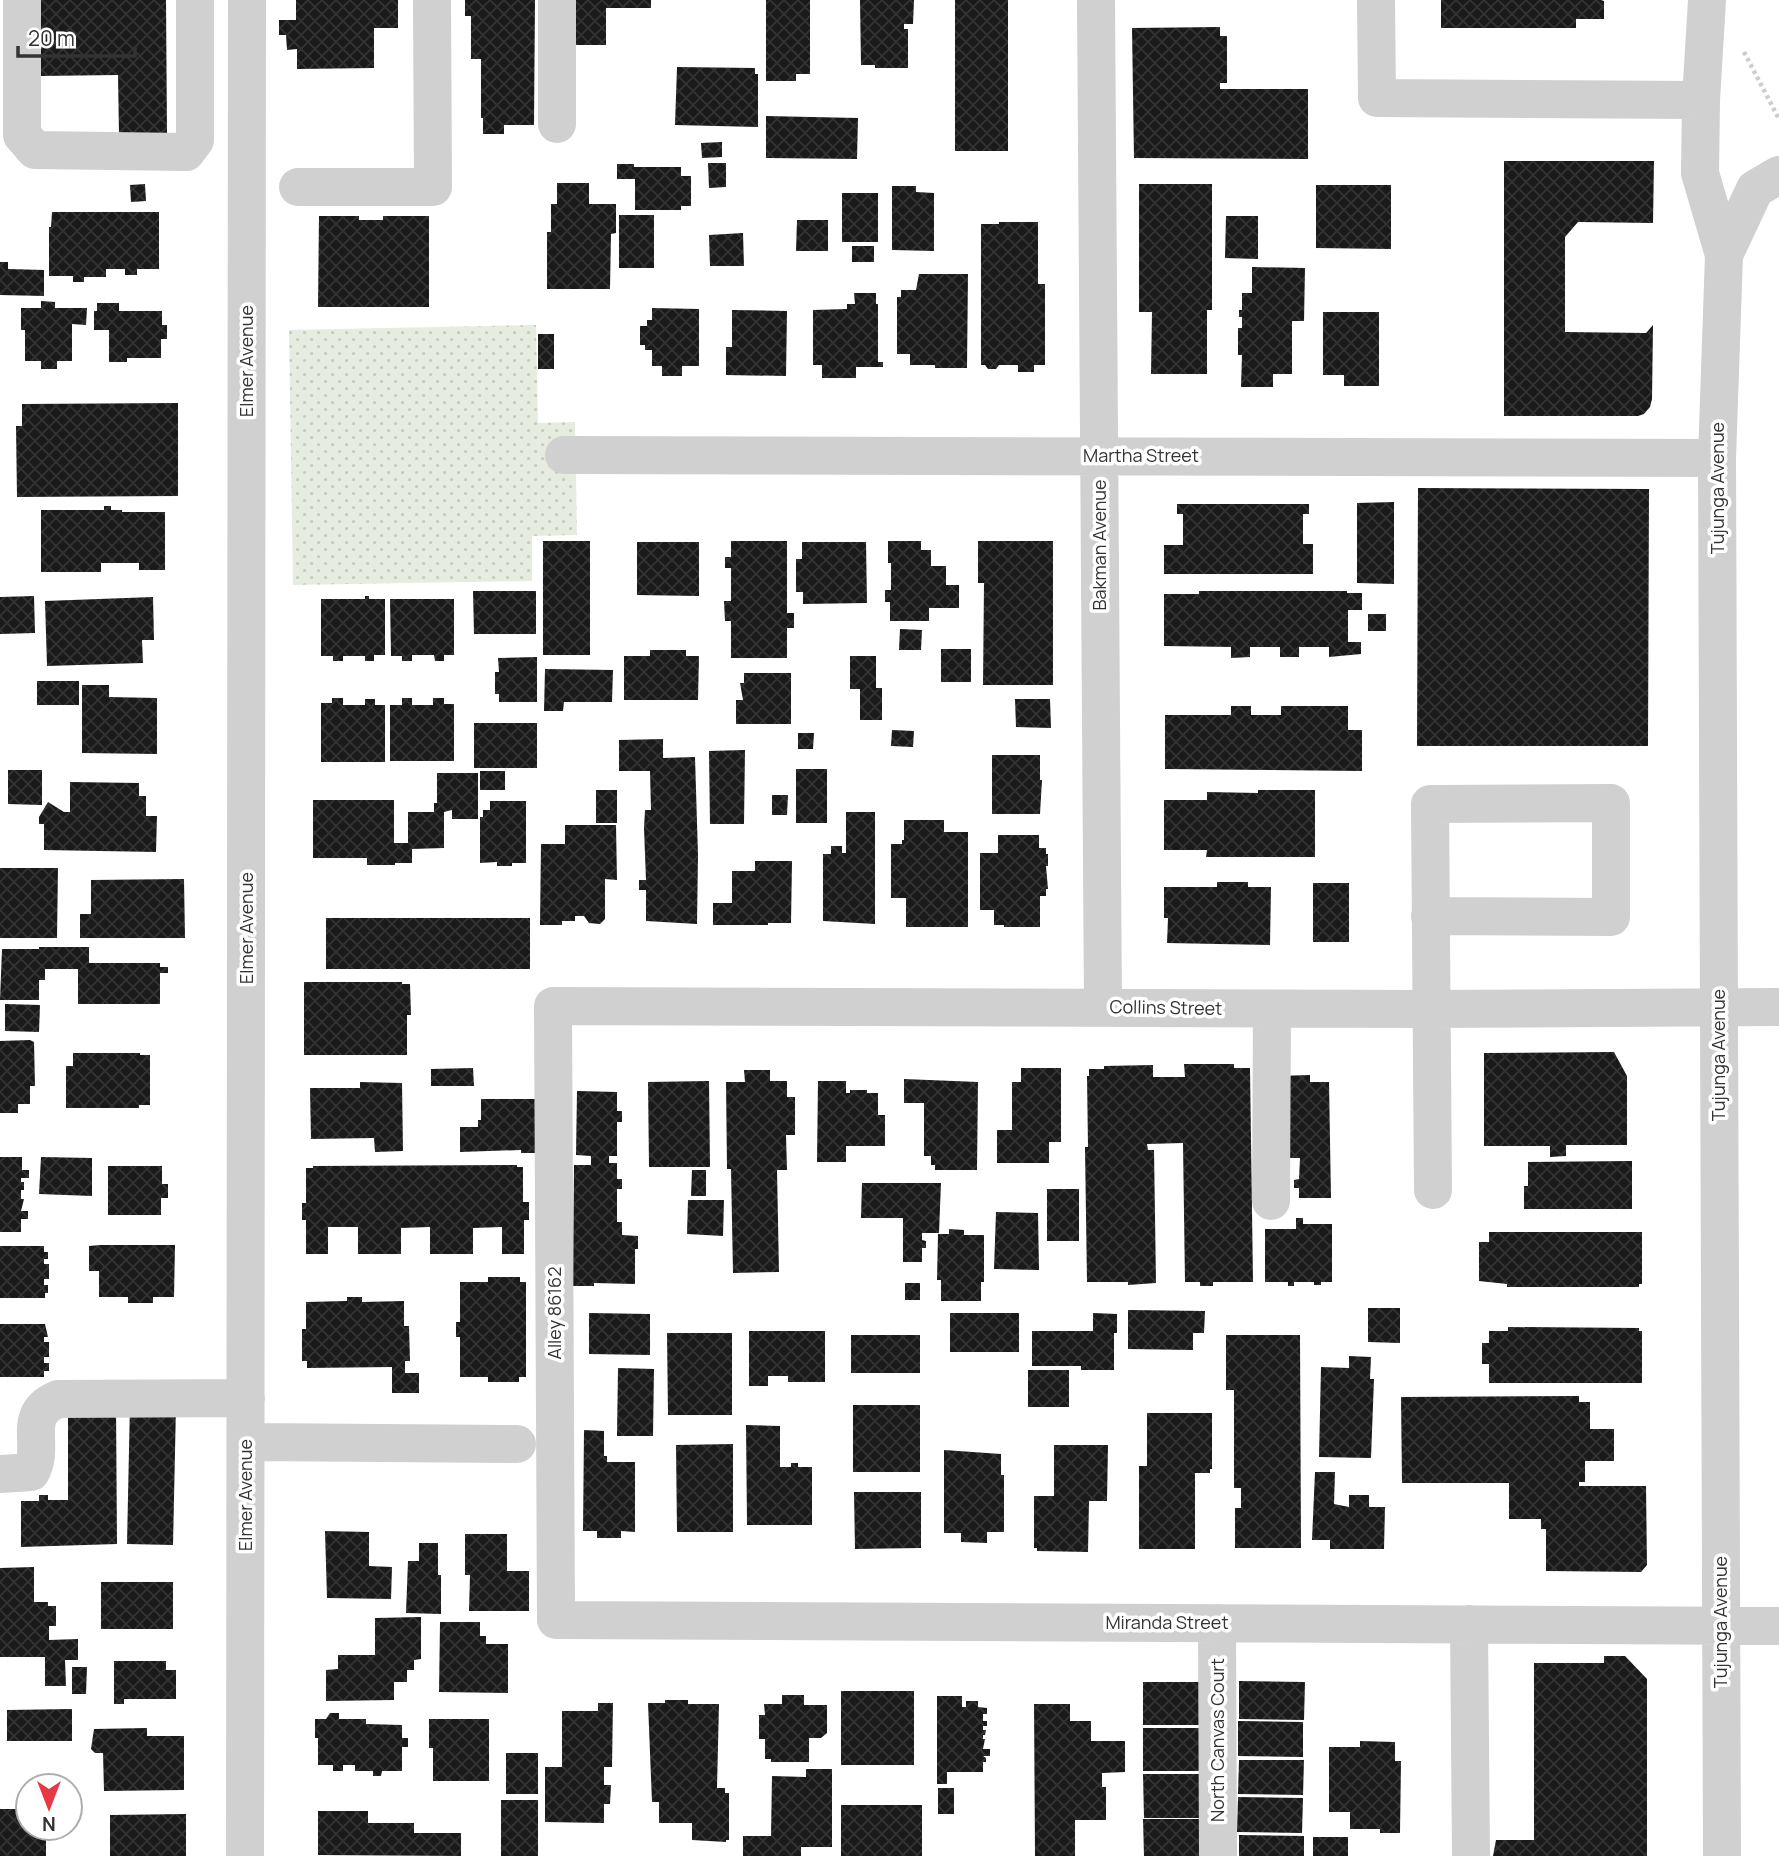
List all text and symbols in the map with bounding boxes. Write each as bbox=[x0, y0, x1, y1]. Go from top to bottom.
scale bar bbox=[18, 14, 135, 58]
text: 20 m bbox=[28, 24, 75, 52]
street label: Elmer Avenue bbox=[234, 305, 258, 417]
street label: Tujunga Avenue bbox=[1705, 422, 1729, 554]
street label: Martha Street bbox=[1083, 443, 1199, 467]
street label: Bakman Avenue bbox=[1087, 479, 1111, 611]
street label: Elmer Avenue bbox=[234, 872, 258, 984]
street label: Tujunga Avenue bbox=[1706, 989, 1730, 1121]
street label: Collins Street bbox=[1109, 994, 1223, 1020]
street label: Alley 86162 bbox=[542, 1266, 566, 1360]
street label: Elmer Avenue bbox=[233, 1439, 257, 1551]
street label: Tujunga Avenue bbox=[1708, 1556, 1732, 1688]
street label: Miranda Street bbox=[1105, 1610, 1229, 1634]
street label: North Canvas Court bbox=[1205, 1658, 1229, 1822]
north arrow bbox=[14, 1772, 84, 1842]
text: N bbox=[42, 1811, 56, 1837]

